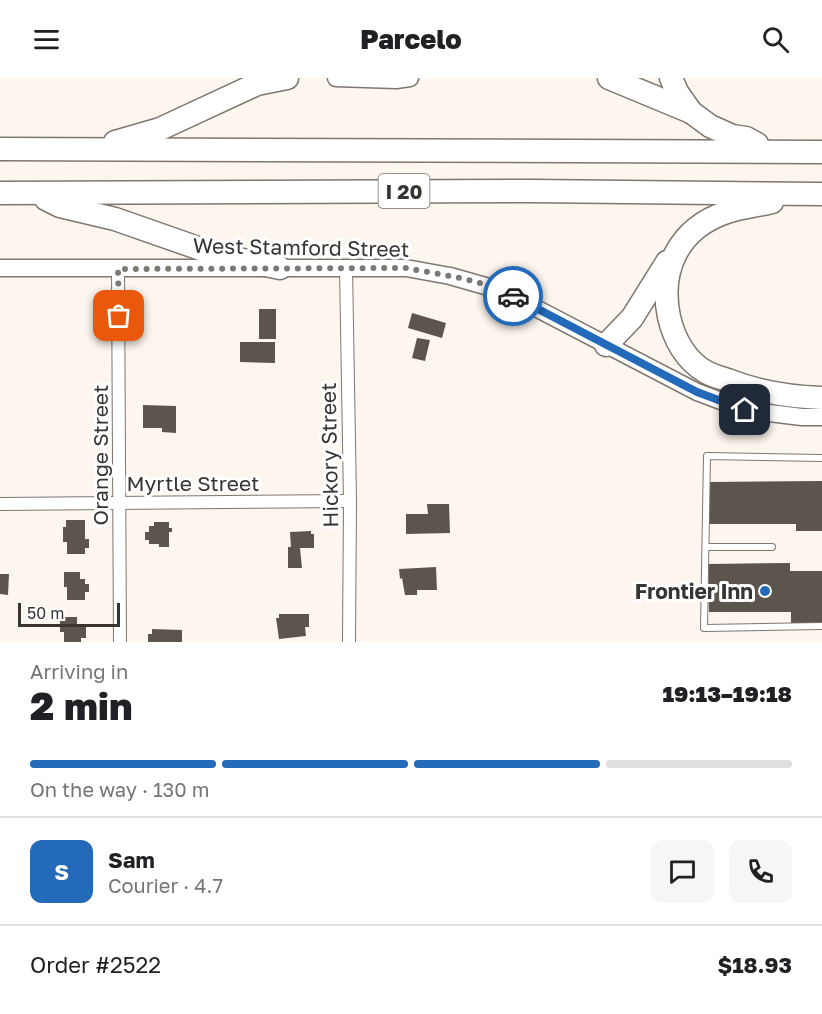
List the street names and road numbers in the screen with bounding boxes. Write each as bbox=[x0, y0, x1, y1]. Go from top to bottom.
road number: I 20 bbox=[378, 174, 430, 208]
street label: West Stamford Street bbox=[193, 232, 409, 262]
street label: Hickory Street bbox=[315, 382, 343, 528]
street label: Orange Street bbox=[87, 385, 113, 525]
street label: Myrtle Street bbox=[127, 470, 259, 496]

